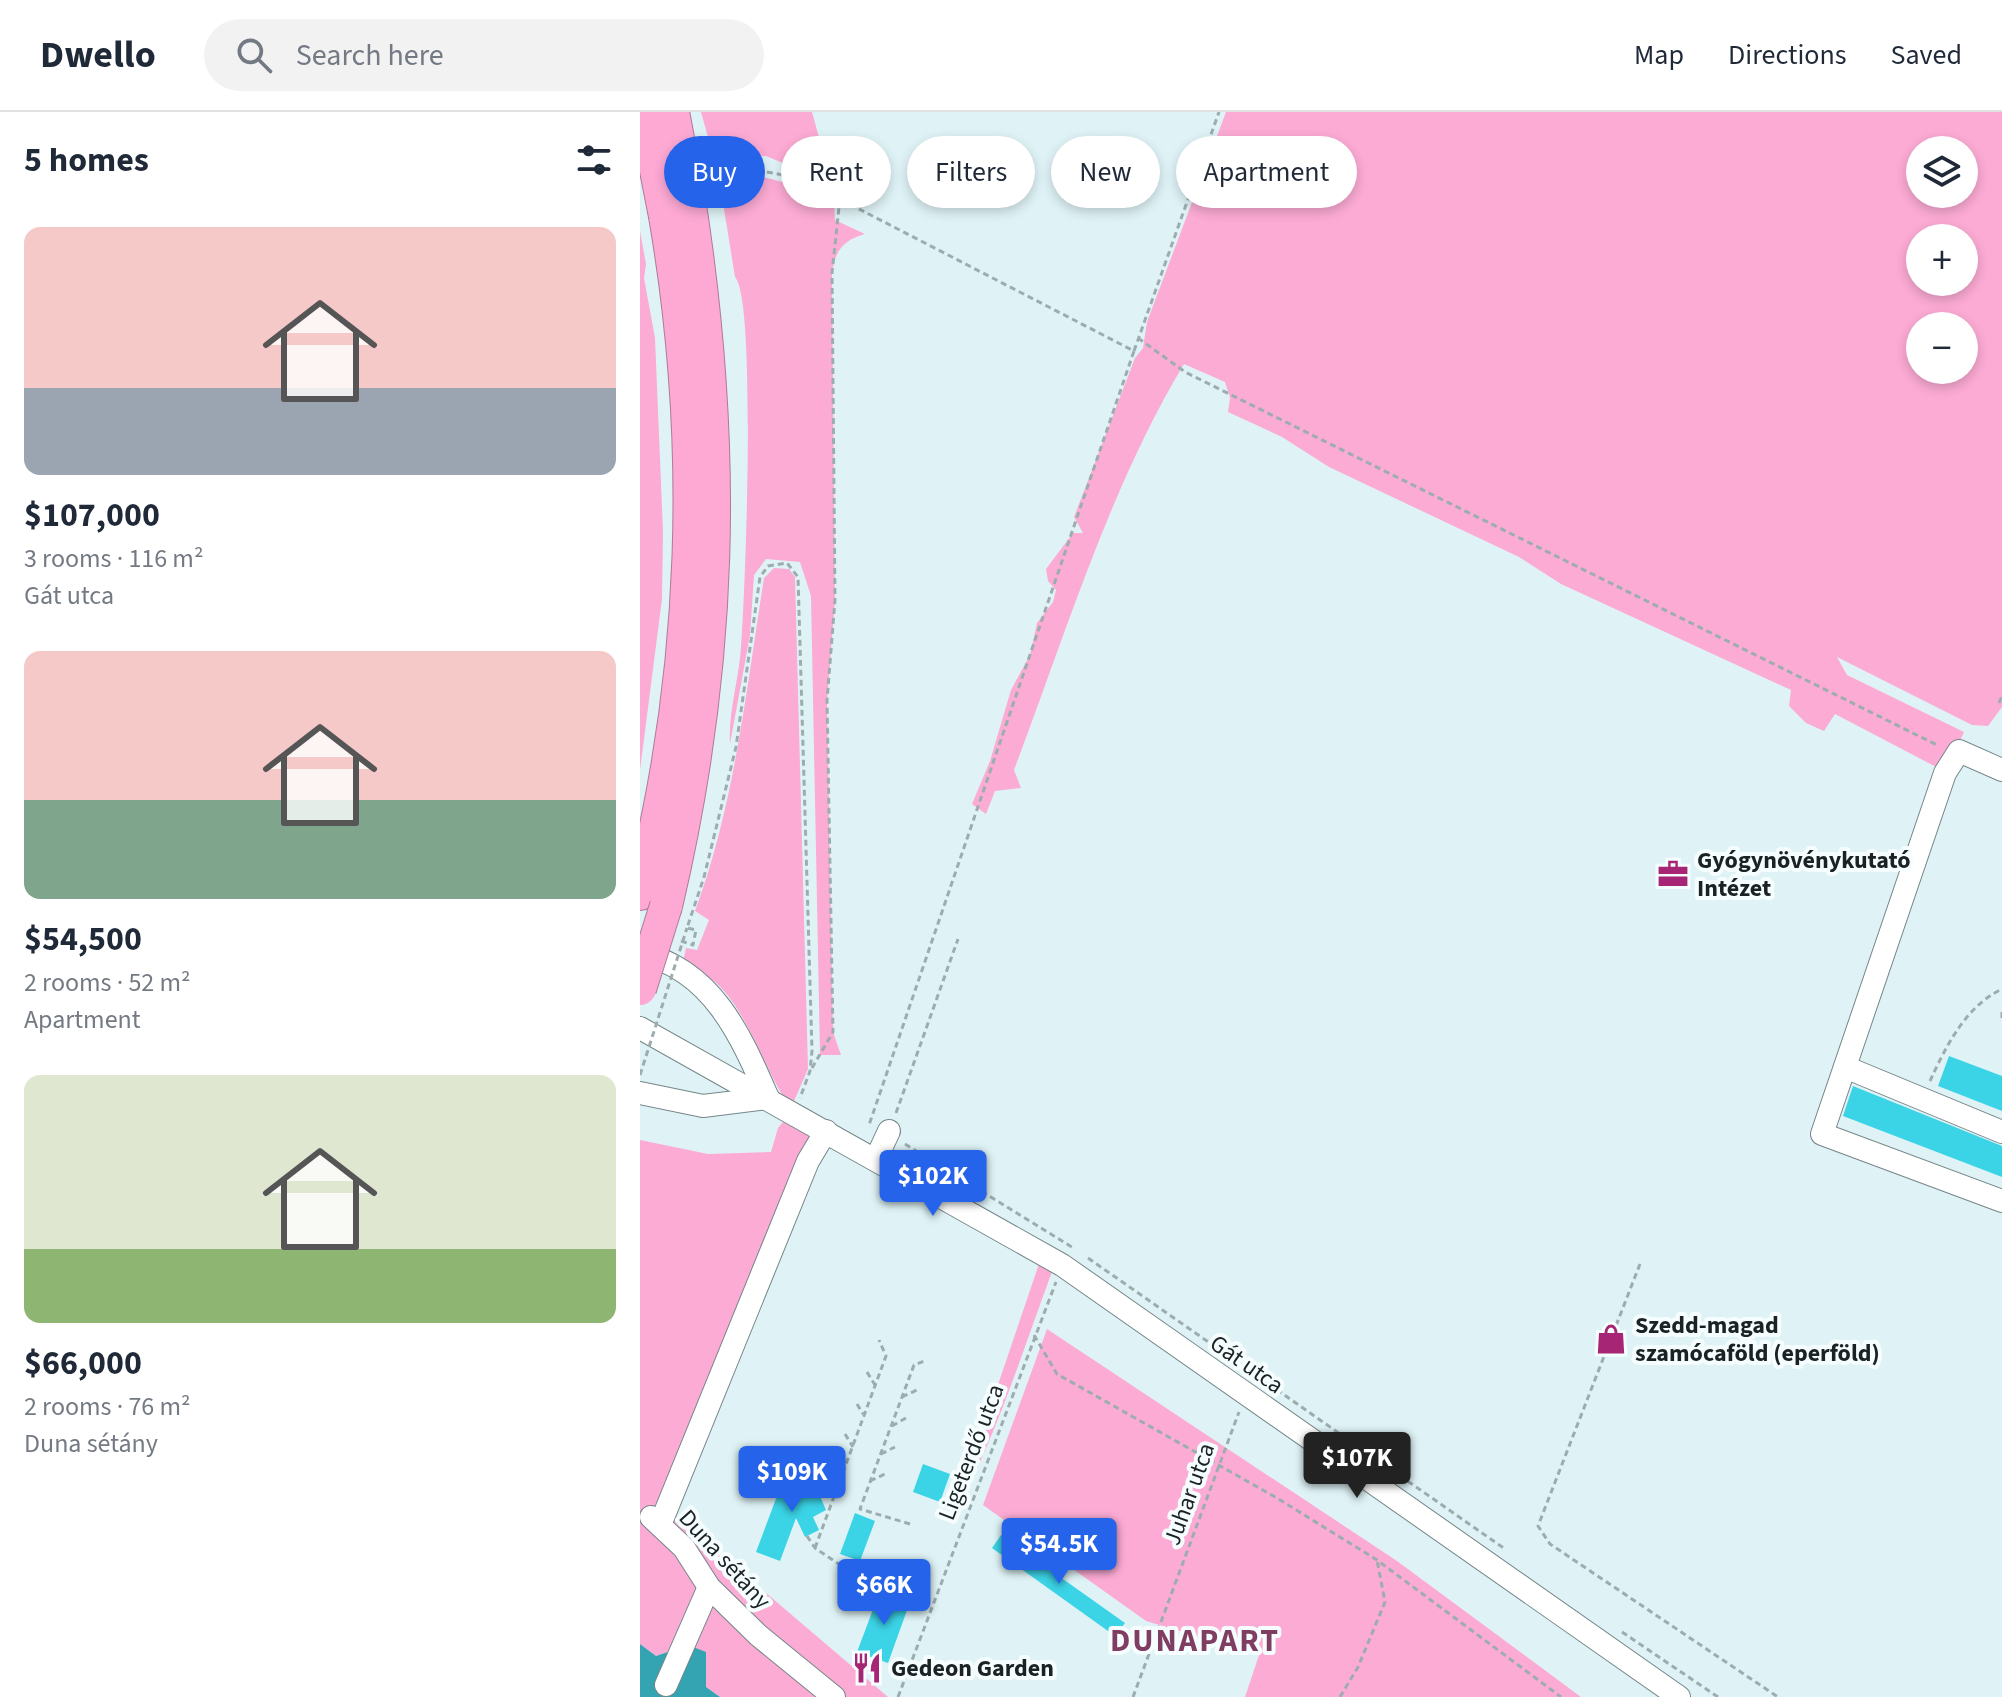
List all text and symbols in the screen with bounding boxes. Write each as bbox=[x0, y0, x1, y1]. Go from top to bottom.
search box bbox=[204, 19, 764, 91]
text: Dwello bbox=[40, 28, 156, 82]
icon: search bbox=[232, 33, 276, 77]
text: Search here bbox=[296, 34, 444, 77]
text: Map bbox=[1634, 35, 1684, 75]
text: Directions bbox=[1728, 35, 1847, 75]
text: Saved bbox=[1891, 35, 1962, 75]
text: 5 homes bbox=[24, 136, 149, 185]
chip: Buy bbox=[664, 136, 765, 208]
chip: Rent bbox=[781, 136, 891, 208]
chip: Filters bbox=[907, 136, 1035, 208]
chip: New bbox=[1051, 136, 1160, 208]
chip: Apartment bbox=[1176, 136, 1357, 208]
map controls bbox=[1906, 136, 1978, 384]
button: layers bbox=[1906, 136, 1978, 208]
icon: filters bbox=[572, 138, 616, 182]
button: + bbox=[1906, 224, 1978, 296]
icon: home bbox=[248, 279, 392, 423]
button: − bbox=[1906, 312, 1978, 384]
text: $107,000 bbox=[24, 491, 160, 540]
text: 3 rooms · 116 m² bbox=[24, 540, 203, 577]
text: Gát utca bbox=[24, 577, 114, 614]
icon: home bbox=[248, 703, 392, 847]
place label: Gyógynövénykutató Intézet bbox=[1697, 843, 1911, 906]
office icon: Gyógynövénykutató Intézet bbox=[1656, 857, 1690, 891]
text: $54,500 bbox=[24, 915, 142, 964]
text: 2 rooms · 52 m² bbox=[24, 964, 191, 1001]
text: Apartment bbox=[24, 1001, 141, 1038]
icon: home bbox=[248, 1127, 392, 1271]
pin: $102K bbox=[877, 1150, 989, 1218]
text: $102K bbox=[898, 1157, 968, 1194]
place label: Szedd-magad szamócaföld (eperföld) bbox=[1635, 1308, 1880, 1371]
shop icon: Szedd-magad szamócaföld (eperföld) bbox=[1594, 1322, 1628, 1356]
street label: Gát utca bbox=[1203, 1326, 1291, 1403]
text: $66,000 bbox=[24, 1339, 142, 1388]
street label: Ligeterdő utca bbox=[929, 1379, 1014, 1525]
text: 2 rooms · 76 m² bbox=[24, 1388, 191, 1425]
text: Duna sétány bbox=[24, 1425, 158, 1462]
pin: $107K bbox=[1301, 1432, 1413, 1500]
street label: Juhar utca bbox=[1155, 1438, 1224, 1550]
text: $107K bbox=[1322, 1439, 1392, 1476]
pin: $109K bbox=[736, 1446, 848, 1514]
text: $109K bbox=[757, 1453, 827, 1490]
street label: Duna sétány bbox=[670, 1502, 779, 1617]
pin: $54.5K bbox=[994, 1518, 1124, 1586]
text: $54.5K bbox=[1020, 1525, 1098, 1562]
pin: $66K bbox=[837, 1559, 931, 1627]
text: $66K bbox=[855, 1566, 913, 1603]
district label: DUNAPART bbox=[1110, 1618, 1280, 1664]
restaurant icon: Gedeon Garden bbox=[850, 1651, 884, 1685]
place label: Gedeon Garden bbox=[891, 1651, 1054, 1686]

